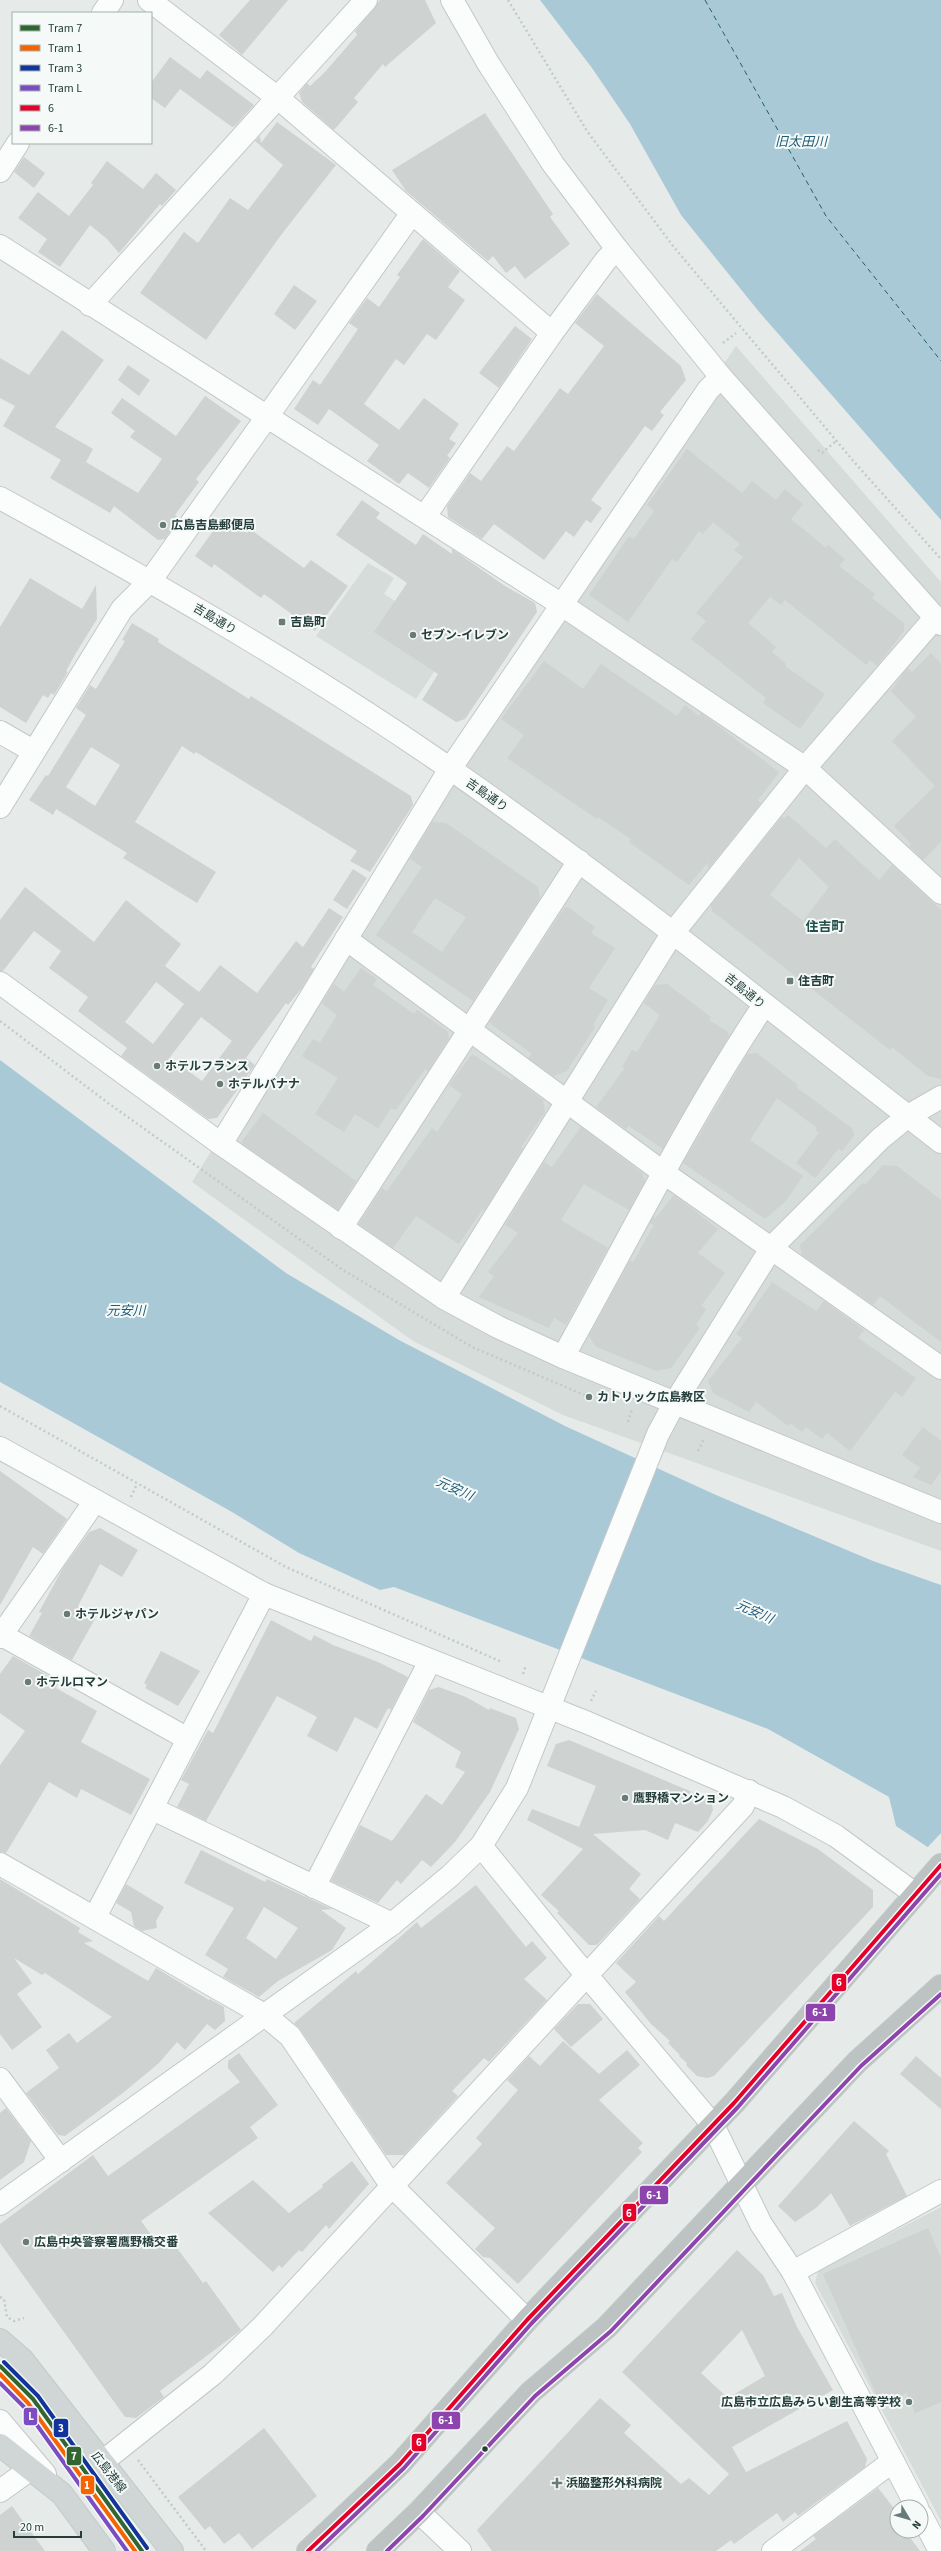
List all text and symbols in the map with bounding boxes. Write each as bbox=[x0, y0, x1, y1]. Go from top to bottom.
legend bbox=[12, 12, 152, 144]
text: Tram 7 bbox=[48, 20, 82, 37]
text: Tram 1 bbox=[48, 40, 82, 57]
text: Tram 3 bbox=[48, 60, 82, 77]
text: Tram L bbox=[48, 80, 82, 97]
text: 6 bbox=[48, 100, 54, 117]
text: 6-1 bbox=[48, 120, 64, 137]
water label: 旧太田川 bbox=[775, 133, 829, 151]
place label: 広島吉島郵便局 bbox=[171, 517, 255, 534]
marker: 広島吉島郵便局 bbox=[158, 520, 168, 530]
street label: 吉島通り bbox=[190, 600, 240, 639]
place label: 吉島町 bbox=[290, 614, 326, 631]
marker: 吉島町 bbox=[277, 617, 287, 627]
place label: セブン-イレブン bbox=[421, 627, 509, 644]
marker: セブン-イレブン bbox=[408, 630, 418, 640]
street label: 吉島通り bbox=[462, 775, 511, 816]
district label: 住吉町 bbox=[805, 918, 845, 936]
street label: 吉島通り bbox=[721, 970, 769, 1013]
place label: 住吉町 bbox=[798, 973, 834, 990]
marker: 住吉町 bbox=[785, 976, 795, 986]
place label: ホテルフランス bbox=[165, 1058, 249, 1075]
marker: ホテルフランス bbox=[152, 1061, 162, 1071]
place label: ホテルバナナ bbox=[228, 1076, 300, 1093]
marker: ホテルバナナ bbox=[215, 1079, 225, 1089]
water label: 元安川 bbox=[106, 1302, 147, 1320]
place label: カトリック広島教区 bbox=[597, 1389, 705, 1406]
marker: カトリック広島教区 bbox=[584, 1392, 594, 1402]
water label: 元安川 bbox=[433, 1473, 478, 1506]
water label: 元安川 bbox=[733, 1596, 778, 1629]
place label: ホテルジャパン bbox=[75, 1606, 159, 1623]
marker: ホテルジャパン bbox=[62, 1609, 72, 1619]
place label: ホテルロマン bbox=[36, 1674, 108, 1691]
marker: ホテルロマン bbox=[23, 1677, 33, 1687]
place label: 鷹野橋マンション bbox=[633, 1790, 729, 1807]
marker: 鷹野橋マンション bbox=[620, 1793, 630, 1803]
line badge: 6 bbox=[831, 1973, 847, 1992]
text: 6 bbox=[836, 1975, 842, 1990]
line badge: 6-1 bbox=[805, 2003, 836, 2022]
text: 6-1 bbox=[812, 2005, 828, 2020]
line badge: 6-1 bbox=[639, 2185, 669, 2205]
text: 6-1 bbox=[646, 2188, 662, 2203]
line badge: 6 bbox=[622, 2203, 637, 2222]
text: 6 bbox=[626, 2206, 632, 2221]
place label: 広島中央警察署鷹野橋交番 bbox=[34, 2234, 179, 2251]
marker: 広島中央警察署鷹野橋交番 bbox=[21, 2237, 31, 2247]
place label: 広島市立広島みらい創生高等学校 bbox=[721, 2394, 901, 2411]
marker: 広島市立広島みらい創生高等学校 bbox=[904, 2397, 914, 2407]
line badge: L bbox=[23, 2407, 38, 2426]
text: L bbox=[28, 2409, 34, 2424]
line badge: 6-1 bbox=[431, 2411, 461, 2430]
text: 6-1 bbox=[438, 2413, 454, 2428]
line badge: 3 bbox=[53, 2418, 69, 2438]
text: 3 bbox=[58, 2421, 64, 2436]
line badge: 6 bbox=[411, 2433, 427, 2452]
text: 6 bbox=[416, 2435, 422, 2450]
unlabelled marker bbox=[480, 2444, 490, 2454]
line badge: 7 bbox=[66, 2446, 82, 2466]
street label: 広島港線 bbox=[87, 2448, 130, 2496]
text: 7 bbox=[71, 2449, 77, 2464]
line badge: 1 bbox=[80, 2475, 95, 2495]
place label: 浜脇整形外科病院 bbox=[566, 2475, 662, 2492]
marker: 浜脇整形外科病院 bbox=[551, 2477, 563, 2489]
text: 1 bbox=[84, 2478, 90, 2493]
north arrow bbox=[889, 2499, 929, 2539]
scale bar bbox=[14, 2513, 81, 2539]
text: N bbox=[908, 2517, 925, 2532]
text: 20 m bbox=[20, 2519, 44, 2536]

